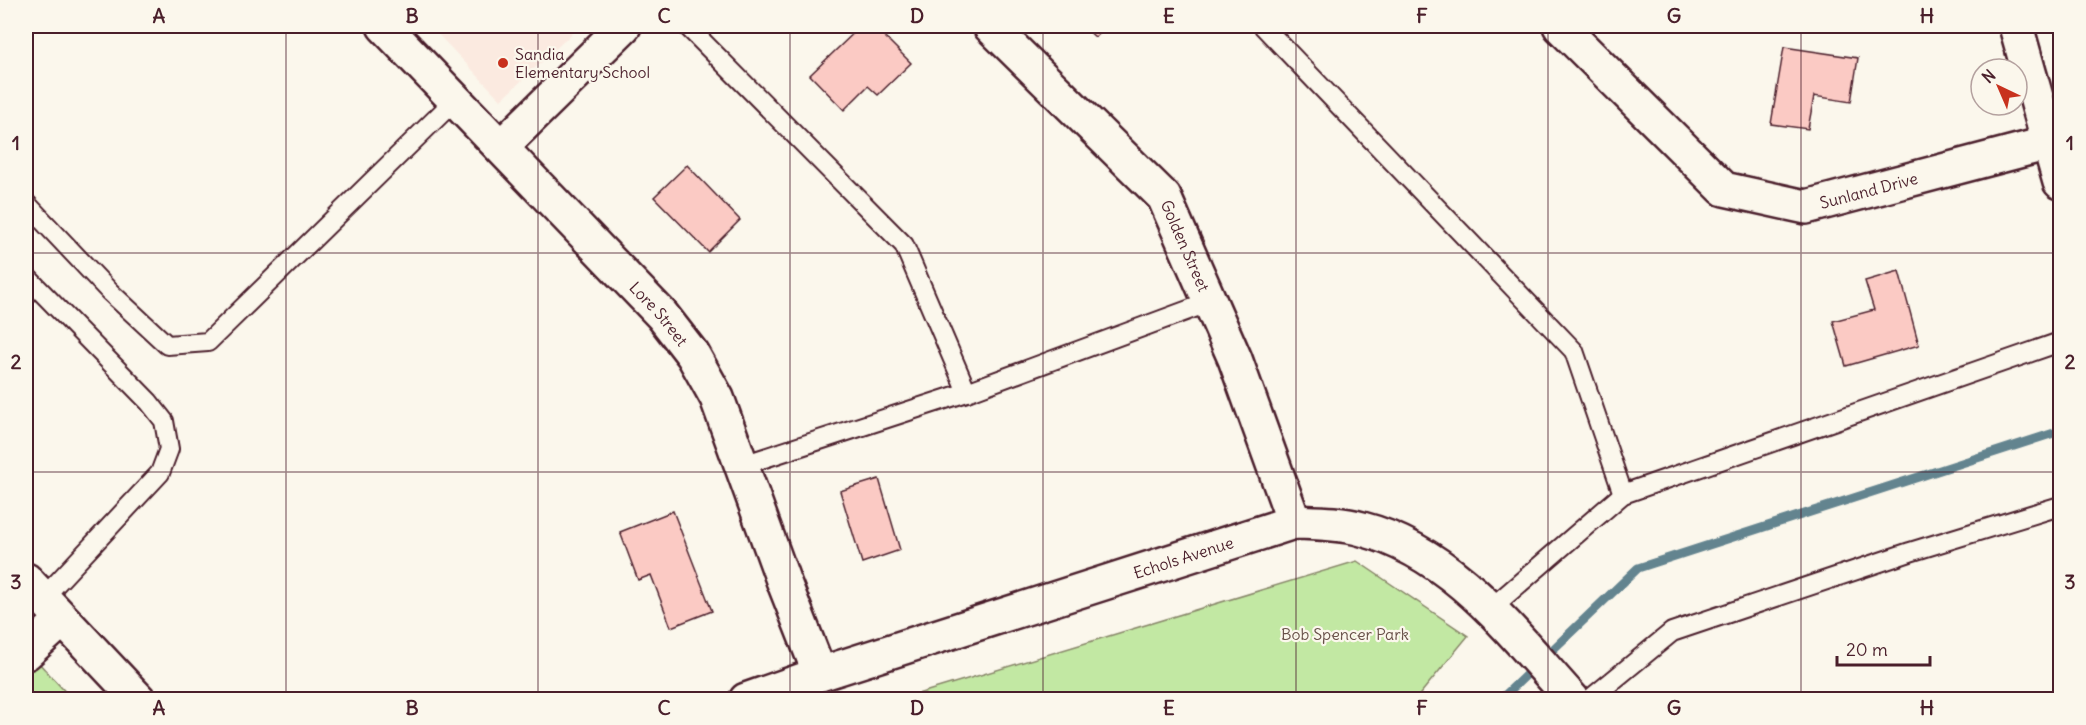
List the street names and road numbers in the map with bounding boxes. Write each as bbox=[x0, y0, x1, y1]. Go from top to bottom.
street label: Sunland Drive bbox=[1817, 168, 1920, 213]
street label: Golden Street bbox=[1156, 197, 1214, 295]
street label: Lore Street bbox=[625, 278, 693, 350]
street label: Echols Avenue bbox=[1131, 532, 1236, 583]

